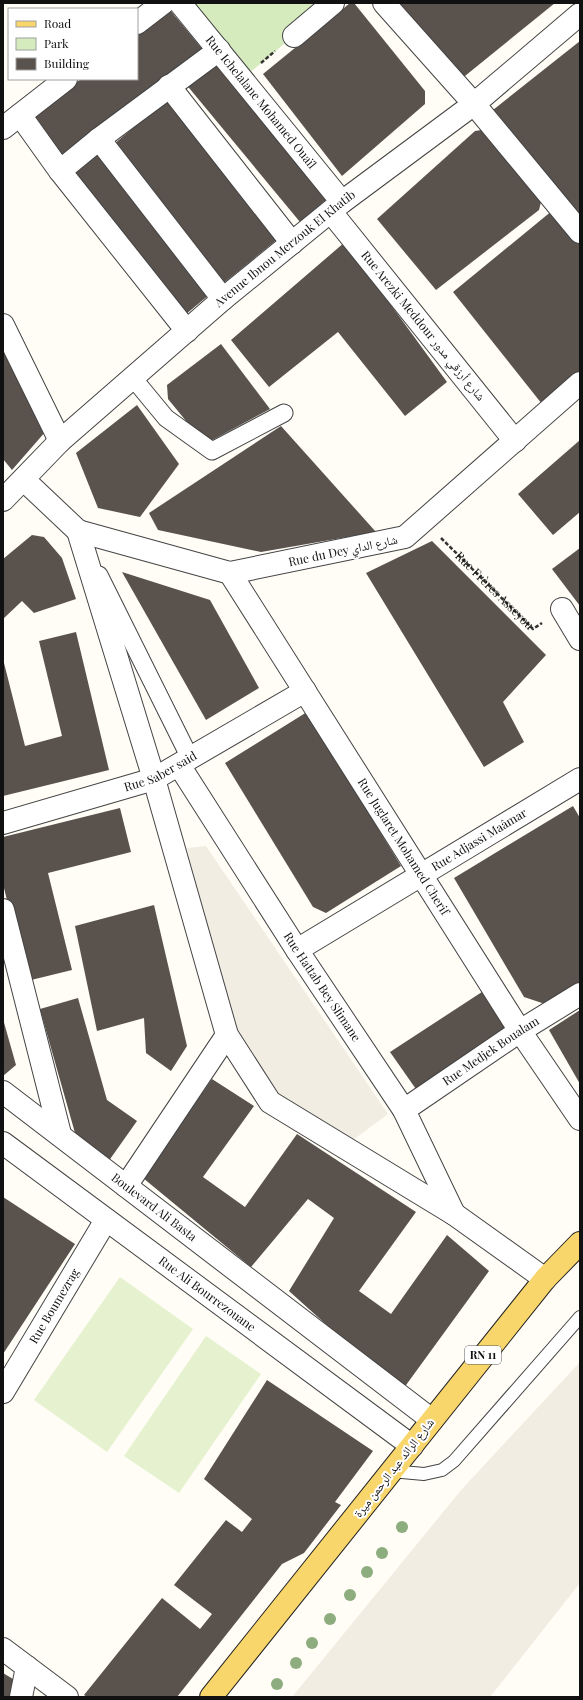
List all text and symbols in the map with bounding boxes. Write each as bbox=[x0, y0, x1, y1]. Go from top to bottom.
legend bbox=[8, 8, 138, 80]
text: Road bbox=[44, 15, 71, 31]
street label: Rue Ichelalane Mohamed Ouaïl bbox=[203, 32, 321, 172]
text: Park bbox=[44, 35, 69, 51]
text: Building bbox=[44, 55, 90, 71]
street label: Avenue Ibnou Merzouk El Khatib bbox=[210, 186, 358, 311]
street label: Rue Arezki Meddour شارع أرزقي مدور bbox=[356, 247, 489, 406]
street label: Rue du Dey شارع الداي bbox=[287, 531, 400, 572]
street label: Rue Frères Asseyou bbox=[452, 547, 538, 633]
street label: Rue Saber said bbox=[122, 747, 199, 794]
street label: Rue Juglaret Mohamed Cherif bbox=[355, 775, 454, 919]
street label: Rue Adjassi Maâmar bbox=[428, 804, 530, 874]
street label: Rue Hattab Bey Slimane bbox=[281, 929, 365, 1044]
street label: Rue Medjek Boualam bbox=[439, 1012, 542, 1088]
street label: Boulevard Ali Basta bbox=[109, 1169, 201, 1244]
street label: Rue Ali Bourrezouane bbox=[156, 1252, 259, 1335]
street label: Rue Boumezrag bbox=[25, 1265, 83, 1346]
road number: RN 11 bbox=[465, 1346, 501, 1364]
street label: شارع الرائد عبد الرحمن ميرة bbox=[350, 1415, 438, 1521]

